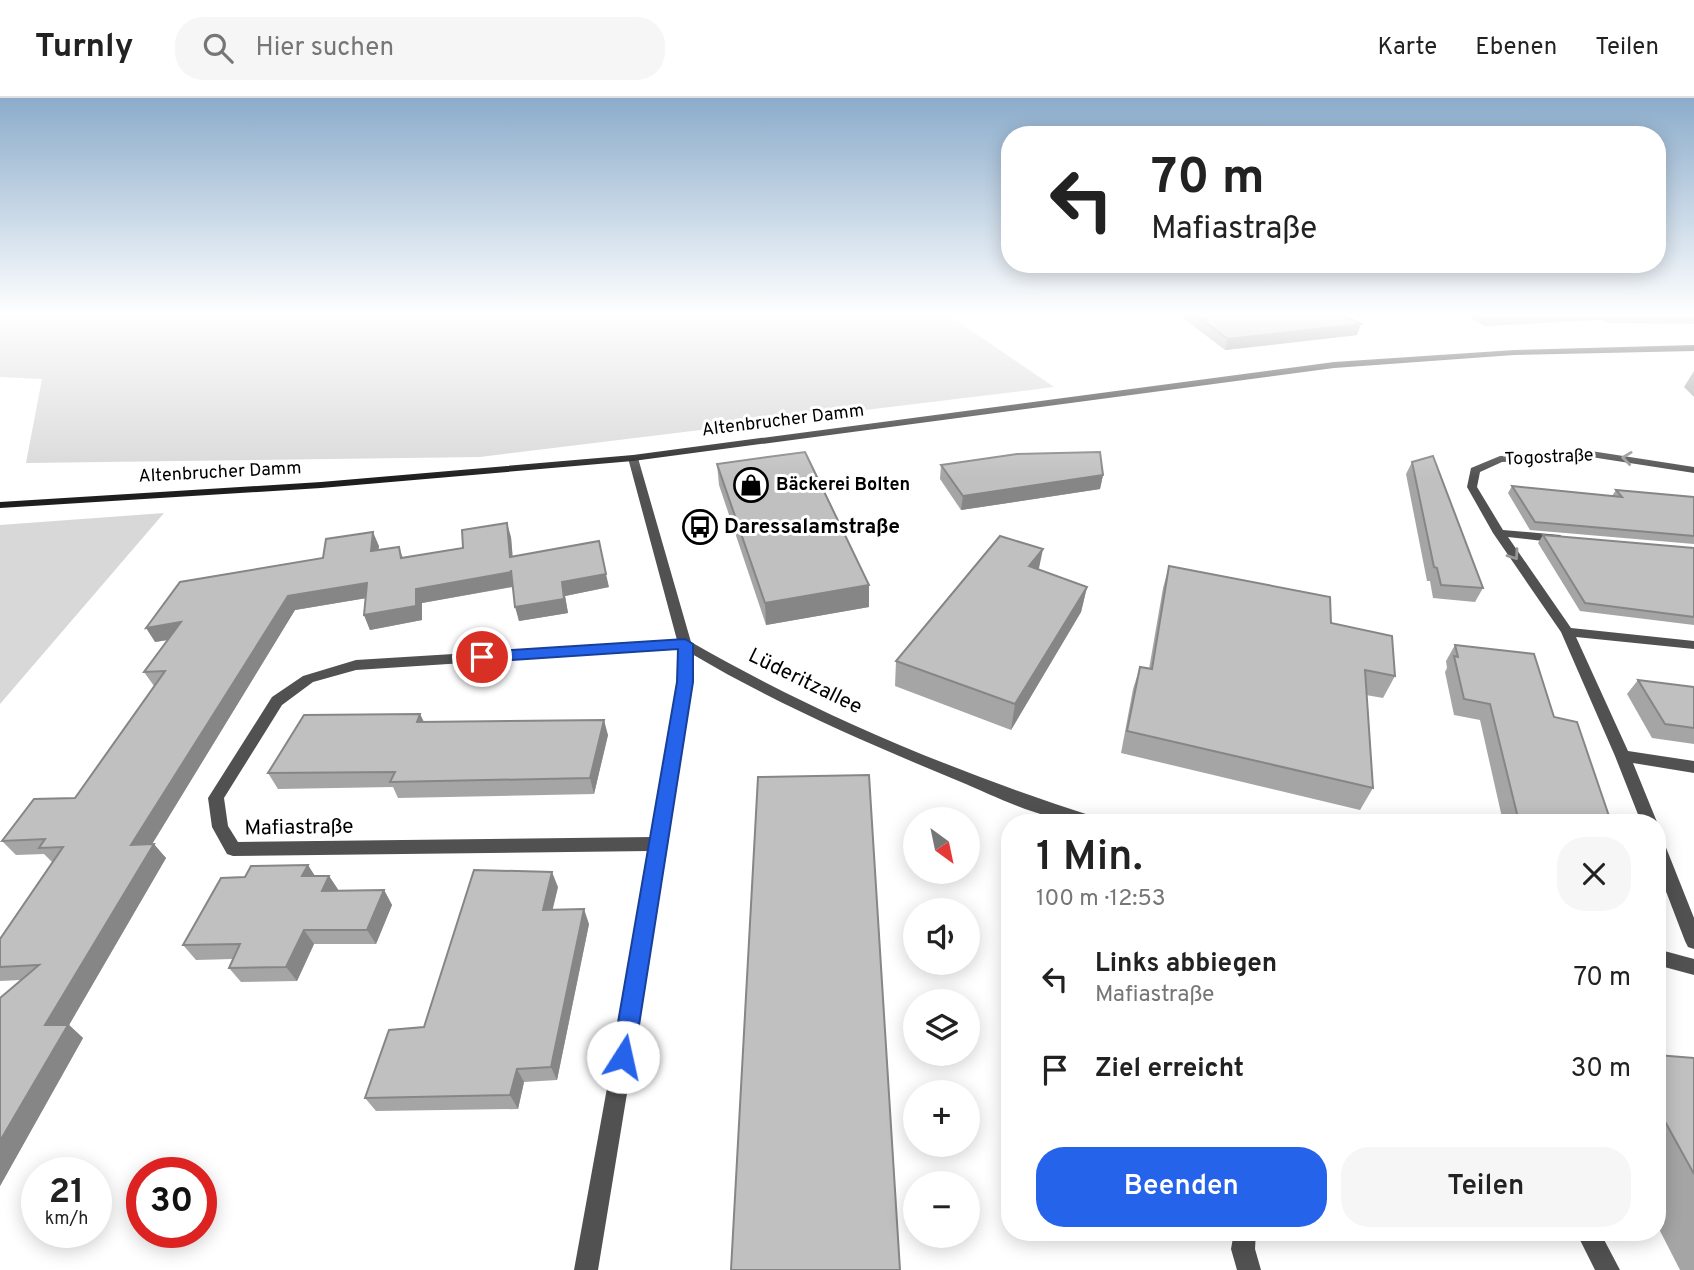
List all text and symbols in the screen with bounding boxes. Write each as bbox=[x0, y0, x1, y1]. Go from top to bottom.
search box bbox=[175, 17, 665, 80]
text: Turnly bbox=[35, 27, 133, 69]
icon: search bbox=[199, 29, 237, 67]
text: Hier suchen bbox=[255, 32, 394, 65]
text: Karte bbox=[1377, 33, 1437, 63]
text: Ebenen bbox=[1475, 33, 1557, 63]
text: Teilen bbox=[1595, 33, 1659, 63]
text: 70 m bbox=[1151, 149, 1265, 211]
icon: left bbox=[1036, 154, 1127, 245]
text: Mafiastraße bbox=[1151, 210, 1317, 250]
street label: Altenbrucher Damm bbox=[701, 400, 865, 442]
street label: Togostraße bbox=[1504, 444, 1594, 472]
one-way arrow bbox=[1621, 451, 1633, 466]
street label: Altenbrucher Damm bbox=[138, 457, 302, 489]
shop icon: Bäckerei Bolten bbox=[732, 466, 770, 504]
place label: Bäckerei Bolten bbox=[776, 474, 910, 497]
bus stop icon: Daressalamstraße bbox=[681, 508, 719, 546]
place label: Daressalamstraße bbox=[724, 514, 900, 541]
one-way arrow bbox=[1506, 547, 1518, 560]
pin bbox=[452, 627, 512, 687]
icon: arrive bbox=[463, 638, 501, 676]
street label: Lüderitzallee bbox=[744, 643, 866, 721]
north arrow bbox=[903, 807, 980, 884]
map controls bbox=[903, 807, 980, 1248]
street label: Mafiastraße bbox=[244, 814, 354, 842]
text: 1 Min. bbox=[1036, 832, 1143, 885]
button: close bbox=[1557, 837, 1631, 911]
text: 100 m · 12:53 bbox=[1036, 885, 1166, 914]
button: sound bbox=[903, 898, 980, 975]
text: Links abbiegen bbox=[1095, 948, 1277, 981]
icon: left bbox=[1036, 960, 1074, 998]
text: 70 m bbox=[1573, 962, 1631, 995]
text: Mafiastraße bbox=[1095, 981, 1214, 1010]
button: layers bbox=[903, 989, 980, 1066]
position arrow bbox=[586, 1020, 660, 1094]
icon: arrive bbox=[1036, 1051, 1074, 1089]
text: Ziel erreicht bbox=[1095, 1053, 1244, 1086]
text: 30 m bbox=[1571, 1053, 1631, 1086]
button: + bbox=[903, 1080, 980, 1157]
button: Beenden bbox=[1036, 1147, 1327, 1227]
button: Teilen bbox=[1341, 1147, 1631, 1227]
speed limit sign: 30 bbox=[126, 1157, 217, 1248]
text: 21 bbox=[49, 1171, 84, 1215]
button: − bbox=[903, 1171, 980, 1248]
text: km/h bbox=[45, 1208, 88, 1231]

